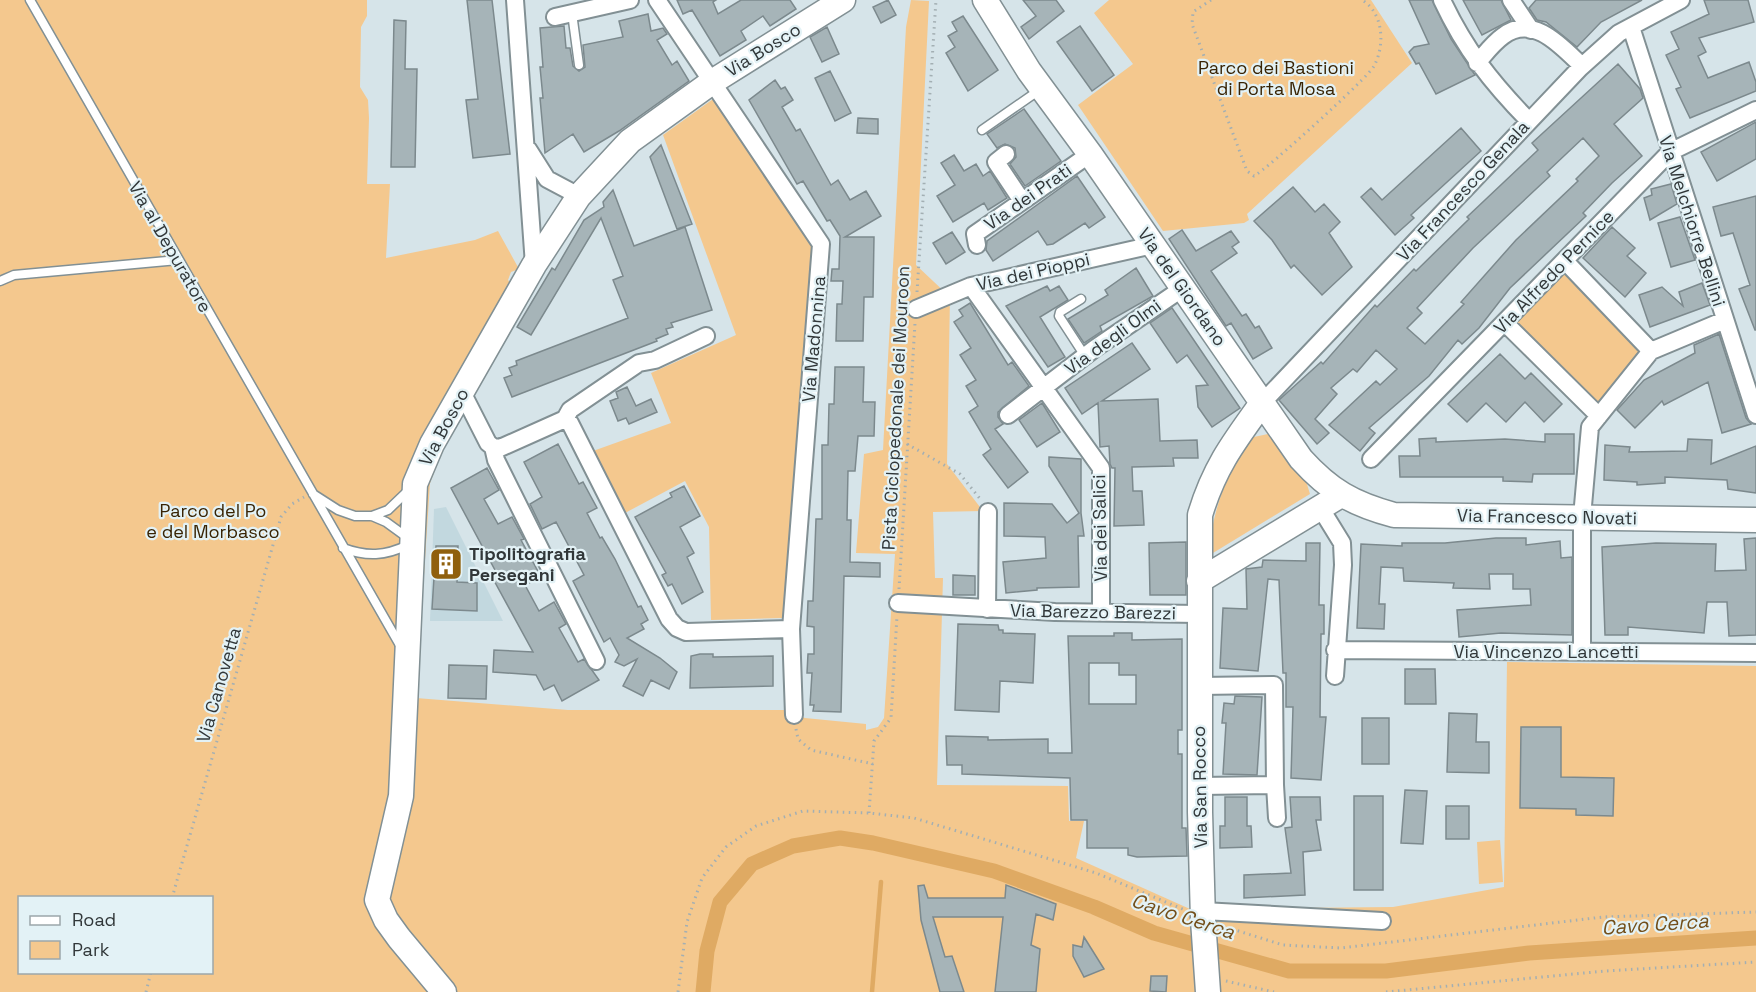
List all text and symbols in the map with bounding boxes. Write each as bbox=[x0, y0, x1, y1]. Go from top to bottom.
street label: Via Bosco bbox=[721, 17, 805, 82]
park label: Parco dei Bastioni di Porta Mosa bbox=[1198, 56, 1354, 100]
street label: Via Francesco Genala bbox=[1391, 115, 1534, 266]
street label: Via Melchiorre Bellini bbox=[1654, 133, 1731, 309]
street label: Via dei Prati bbox=[980, 158, 1076, 235]
street label: Via al Depuratore bbox=[124, 177, 217, 316]
street label: Via Alfredo Pernice bbox=[1489, 205, 1619, 338]
street label: Via del Giordano bbox=[1133, 223, 1232, 351]
street label: Via dei Pioppi bbox=[974, 247, 1092, 296]
street label: Pista Ciclopedonale dei Mouroon bbox=[877, 265, 914, 551]
street label: Via Madonnina bbox=[797, 275, 830, 403]
street label: Via degli Olmi bbox=[1060, 294, 1166, 379]
street label: Via Bosco bbox=[413, 384, 474, 470]
street label: Via dei Salici bbox=[1087, 474, 1112, 582]
park label: Parco del Po e del Morbasco bbox=[146, 499, 280, 543]
street label: Via Francesco Novati bbox=[1457, 503, 1637, 530]
place label: Tipolitografia Persegani bbox=[469, 542, 586, 586]
building icon: Tipolitografia Persegani bbox=[428, 546, 464, 582]
street label: Via Barezzo Barezzi bbox=[1010, 599, 1176, 624]
street label: Via Canovetta bbox=[191, 625, 246, 745]
street label: Via Vincenzo Lancetti bbox=[1453, 640, 1639, 663]
street label: Via San Rocco bbox=[1187, 725, 1212, 849]
water label: Cavo Cerca bbox=[1128, 887, 1238, 945]
legend bbox=[18, 896, 213, 974]
water label: Cavo Cerca bbox=[1601, 907, 1710, 941]
text: Road bbox=[72, 908, 116, 931]
text: Park bbox=[72, 938, 110, 961]

